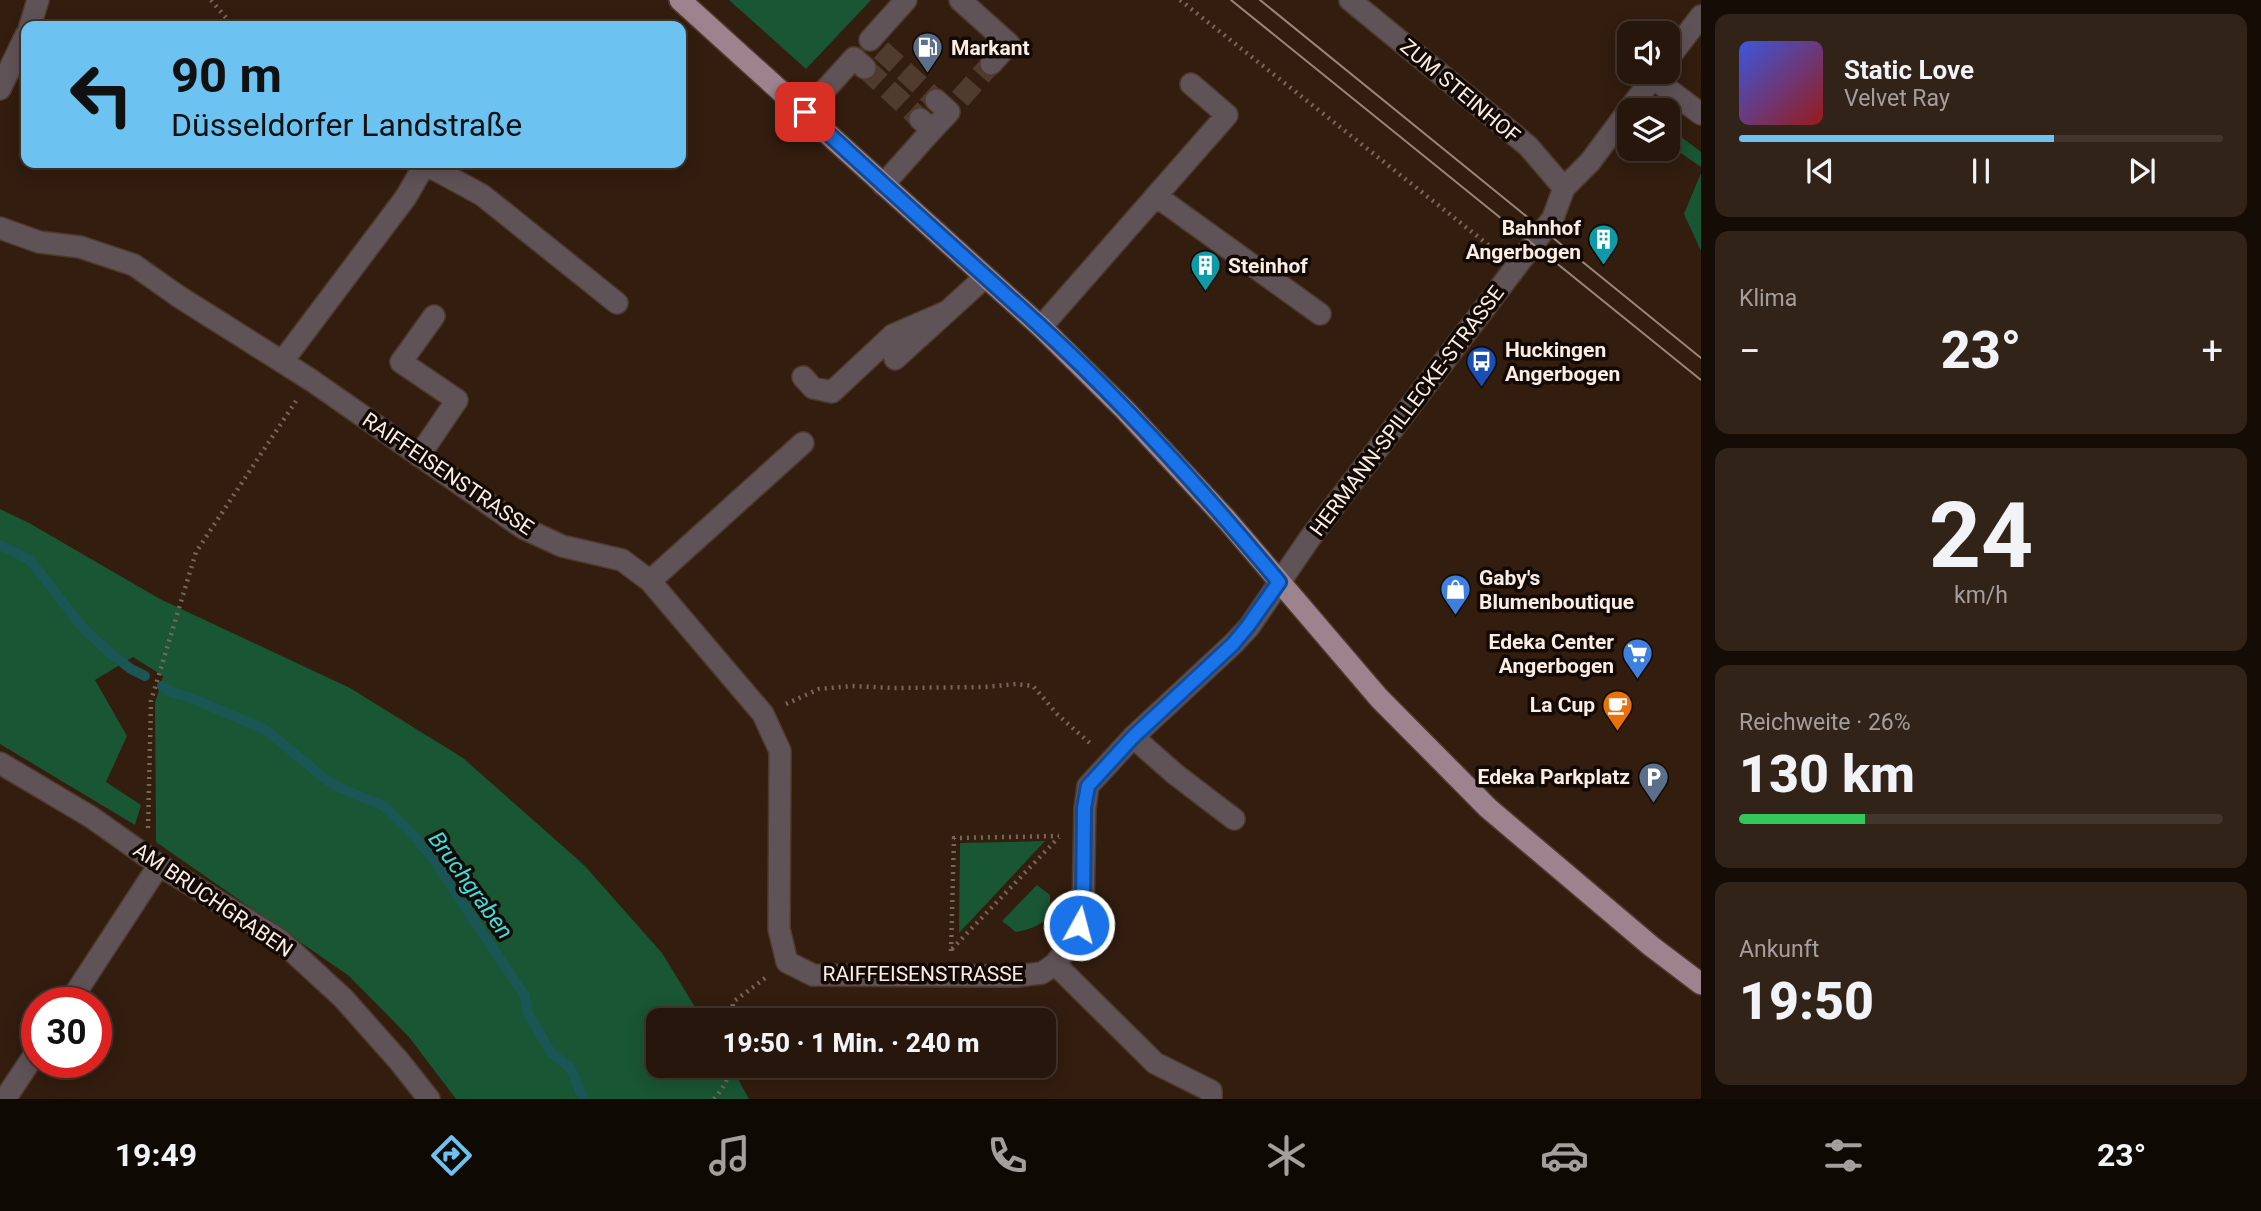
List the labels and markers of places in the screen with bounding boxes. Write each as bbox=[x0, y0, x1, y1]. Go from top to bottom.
fuel station icon: Markant bbox=[911, 31, 945, 75]
place label: Markant bbox=[951, 36, 1030, 60]
pin bbox=[775, 82, 835, 142]
place label: Bahnhof Angerbogen bbox=[1466, 216, 1581, 264]
building icon: Bahnhof Angerbogen bbox=[1587, 223, 1621, 267]
building icon: Steinhof bbox=[1188, 249, 1222, 293]
place label: Steinhof bbox=[1228, 254, 1308, 278]
place label: Huckingen Angerbogen bbox=[1505, 338, 1620, 386]
bus stop icon: Huckingen Angerbogen bbox=[1465, 345, 1499, 389]
place label: Gaby's Blumenboutique bbox=[1479, 566, 1634, 614]
shop icon: Gaby's Blumenboutique bbox=[1439, 573, 1473, 617]
place label: Edeka Center Angerbogen bbox=[1489, 630, 1614, 678]
supermarket icon: Edeka Center Angerbogen bbox=[1620, 637, 1654, 681]
cafe icon: La Cup bbox=[1601, 688, 1635, 732]
place label: La Cup bbox=[1530, 693, 1595, 717]
parking icon: Edeka Parkplatz bbox=[1636, 760, 1670, 804]
place label: Edeka Parkplatz bbox=[1478, 765, 1630, 789]

